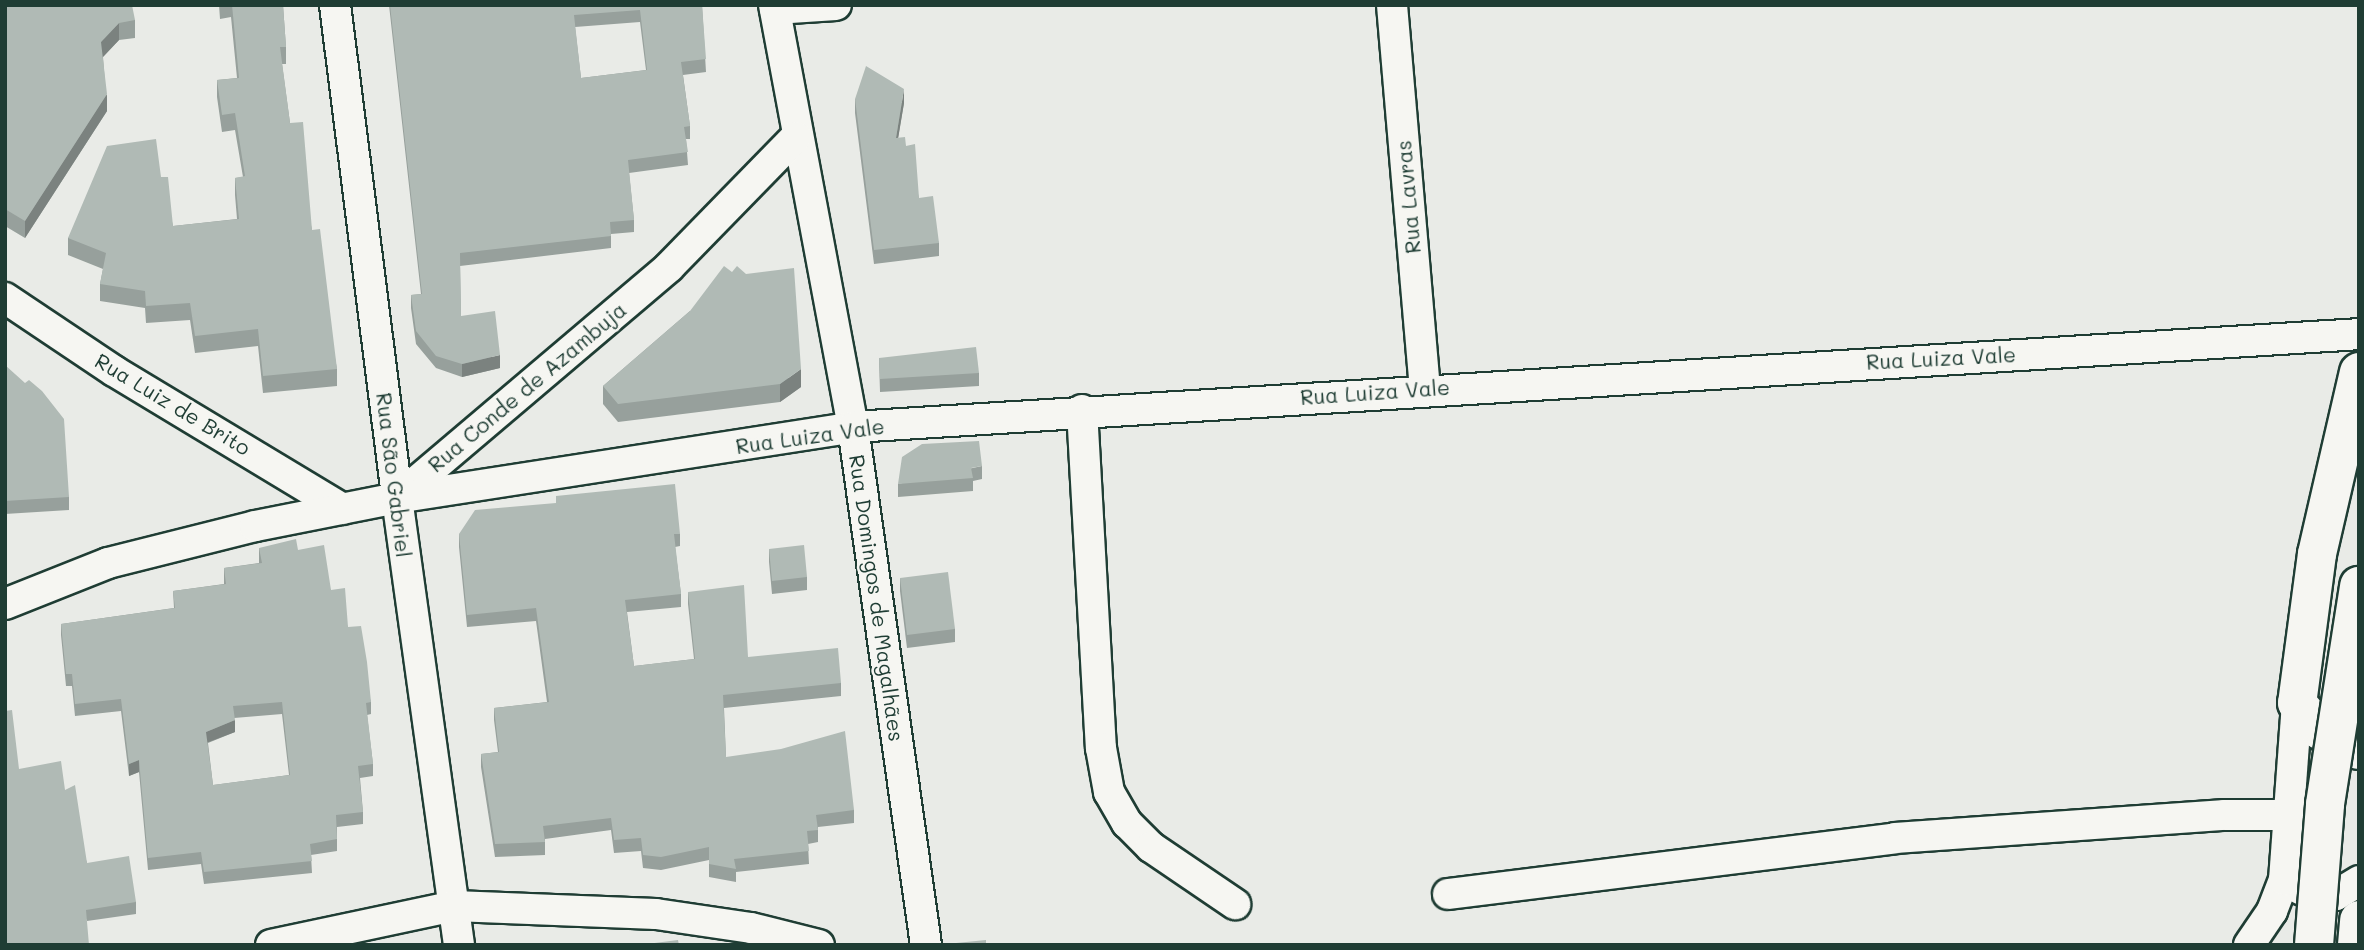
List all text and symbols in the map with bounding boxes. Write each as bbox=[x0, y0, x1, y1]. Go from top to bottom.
street label: Rua Lavras bbox=[1390, 139, 1426, 255]
street label: Rua Conde de Azambuja bbox=[423, 297, 631, 477]
street label: Rua Luiza Vale bbox=[1865, 341, 2017, 375]
street label: Rua Luiz de Brito bbox=[91, 348, 255, 460]
street label: Rua Luiza Vale bbox=[1299, 374, 1451, 410]
street label: Rua São Gabriel bbox=[371, 391, 417, 559]
street label: Rua Luiza Vale bbox=[734, 413, 886, 459]
street label: Rua Domingos de Magalhães bbox=[844, 453, 910, 743]

